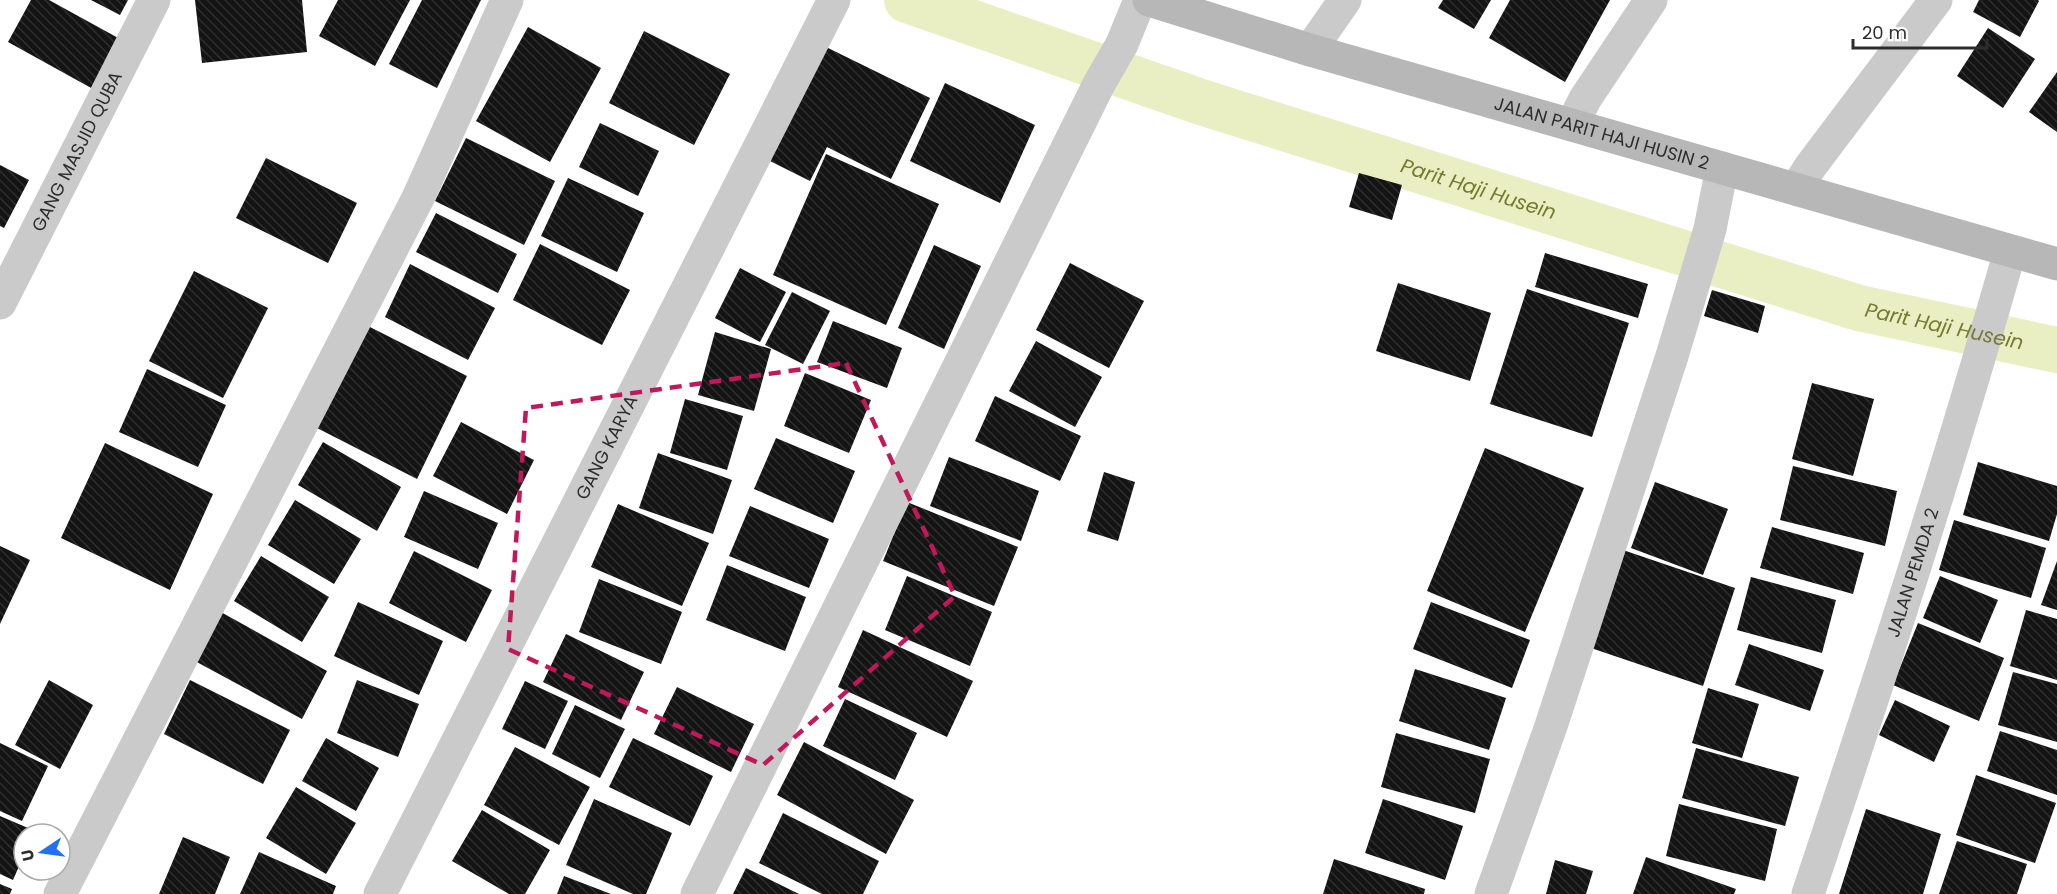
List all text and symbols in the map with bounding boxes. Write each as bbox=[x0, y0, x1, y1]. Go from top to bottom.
scale bar bbox=[1853, 12, 1986, 50]
text: 20 m bbox=[1862, 20, 1907, 45]
street label: GANG MASJID QUBA bbox=[25, 67, 128, 236]
street label: JALAN PARIT HAJI HUSIN 2 bbox=[1491, 90, 1712, 176]
water label: Parit Haji Husein bbox=[1397, 151, 1560, 226]
water label: Parit Haji Husein bbox=[1863, 296, 2026, 357]
street label: GANG KARYA bbox=[569, 391, 643, 504]
street label: JALAN PEMDA 2 bbox=[1880, 505, 1945, 640]
north arrow bbox=[12, 822, 72, 882]
text: U bbox=[15, 847, 40, 863]

